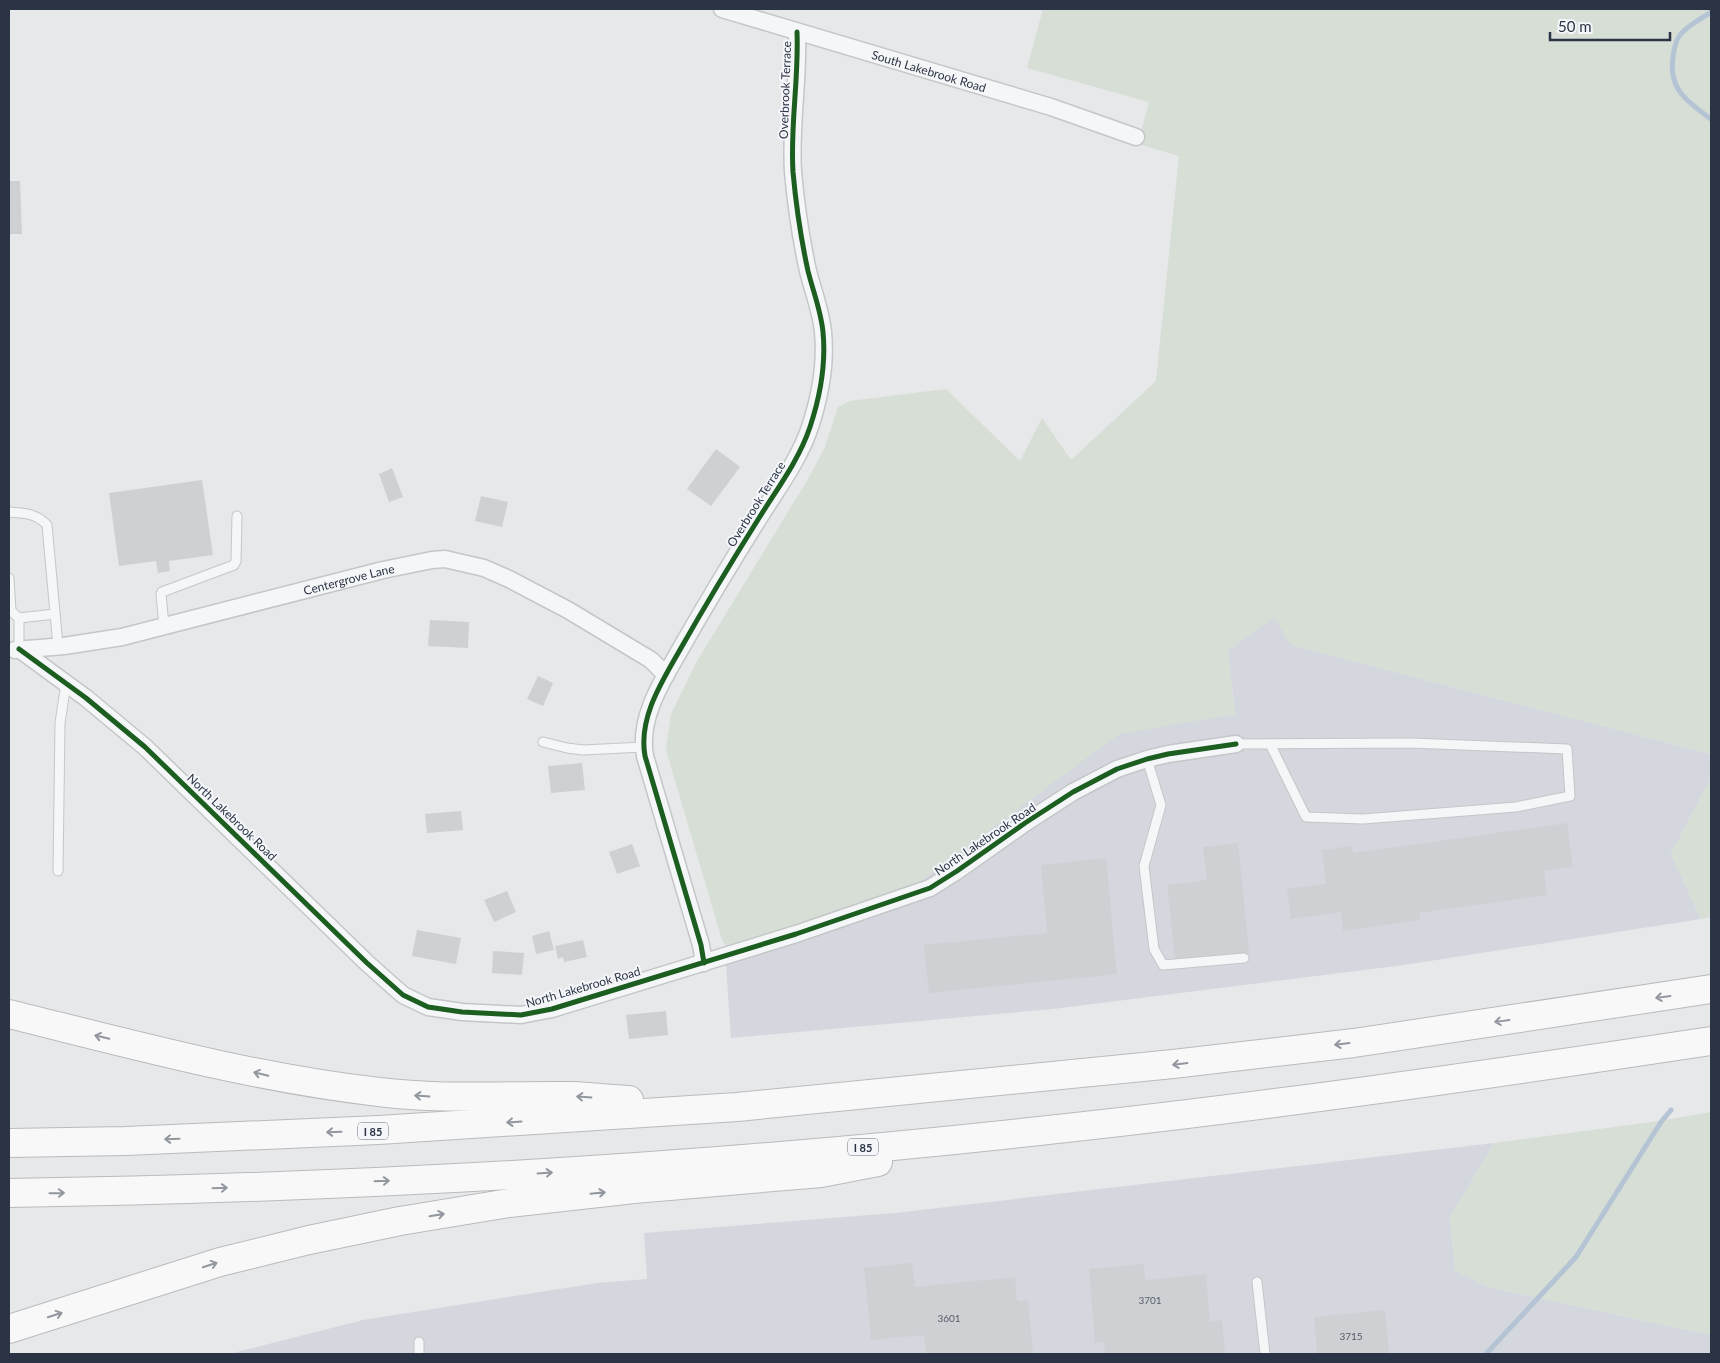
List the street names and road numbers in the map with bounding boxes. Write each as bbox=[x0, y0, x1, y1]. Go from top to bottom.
street label: Overbrook Terrace bbox=[776, 41, 794, 139]
street label: South Lakebrook Road bbox=[870, 47, 988, 95]
street label: Overbrook Terrace bbox=[724, 458, 788, 550]
street label: Centergrove Lane bbox=[302, 560, 396, 598]
street label: North Lakebrook Road bbox=[184, 770, 280, 864]
street label: North Lakebrook Road bbox=[932, 800, 1038, 878]
street label: North Lakebrook Road bbox=[524, 963, 642, 1011]
road number: I 85 bbox=[358, 1122, 388, 1140]
road number: I 85 bbox=[848, 1138, 878, 1156]

